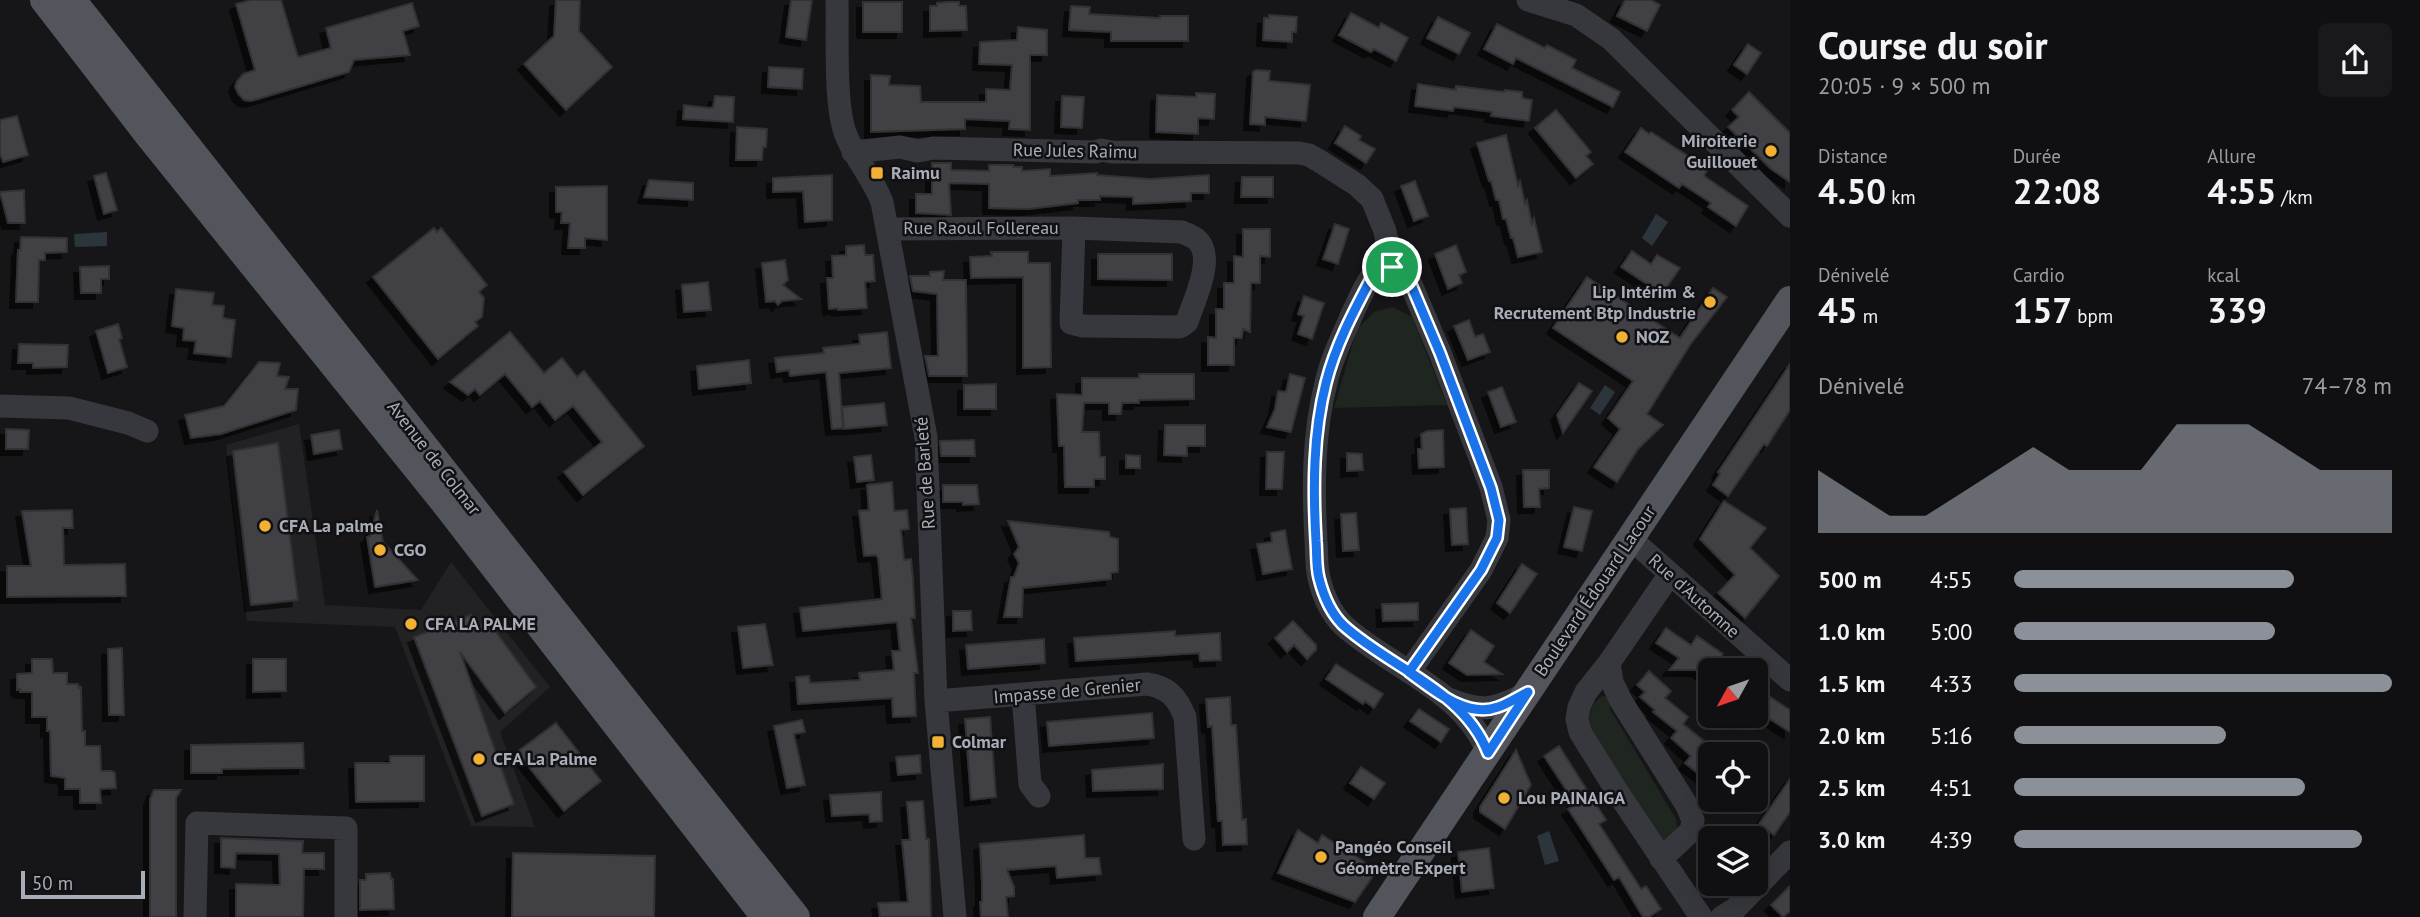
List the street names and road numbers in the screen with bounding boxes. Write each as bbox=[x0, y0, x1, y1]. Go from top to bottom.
street label: Rue Jules Raimu bbox=[1013, 138, 1137, 163]
street label: Rue Raoul Follereau bbox=[903, 216, 1059, 239]
street label: Avenue de Colmar bbox=[383, 396, 486, 519]
street label: Rue de Barleté bbox=[909, 416, 940, 530]
street label: Boulevard Édouard Lacour bbox=[1529, 501, 1660, 681]
street label: Rue d'Automne bbox=[1644, 549, 1745, 643]
street label: Impasse de Grenier bbox=[992, 673, 1141, 708]

